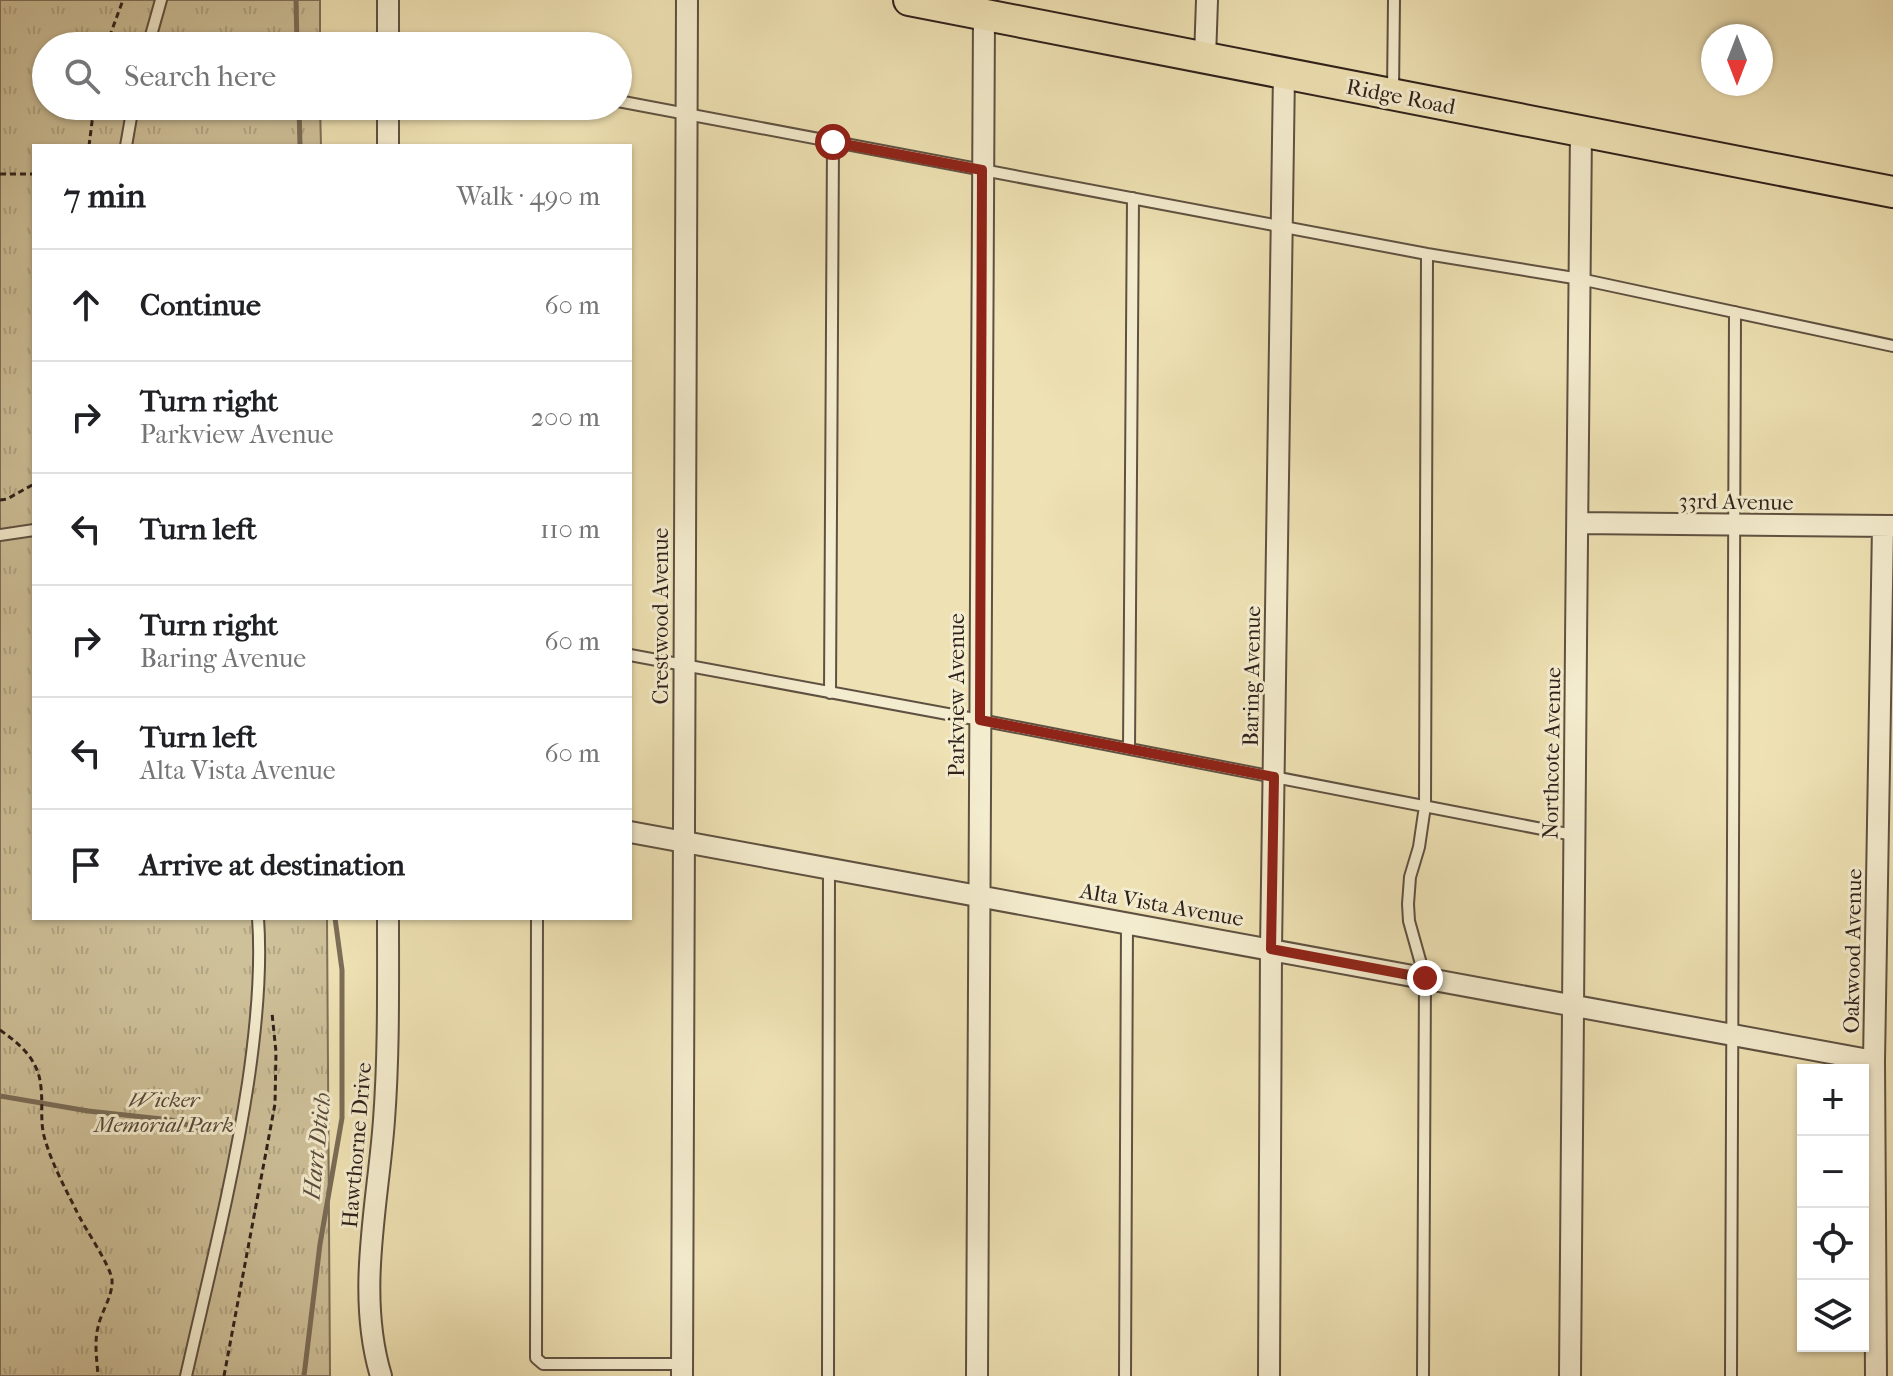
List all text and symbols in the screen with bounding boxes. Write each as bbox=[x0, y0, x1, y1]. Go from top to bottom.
north arrow bbox=[1701, 24, 1773, 96]
search box bbox=[32, 32, 632, 120]
icon: search bbox=[60, 54, 104, 98]
text: Search here bbox=[124, 59, 276, 94]
street label: Ridge Road bbox=[1344, 74, 1459, 120]
route start bbox=[815, 124, 851, 160]
text: 7 min bbox=[64, 176, 146, 216]
text: Walk · 490 m bbox=[457, 181, 600, 212]
icon: ahead bbox=[64, 283, 108, 327]
text: Continue bbox=[140, 288, 261, 323]
text: 60 m bbox=[544, 290, 600, 321]
text: Turn right bbox=[140, 384, 278, 419]
icon: right bbox=[64, 395, 108, 439]
text: 200 m bbox=[531, 402, 600, 433]
text: Parkview Avenue bbox=[140, 419, 334, 450]
street label: 33rd Avenue bbox=[1678, 488, 1794, 516]
icon: left bbox=[64, 507, 108, 551]
text: Turn left bbox=[140, 512, 257, 547]
text: 110 m bbox=[540, 514, 600, 545]
street label: Crestwood Avenue bbox=[648, 527, 674, 704]
street label: Baring Avenue bbox=[1238, 605, 1266, 747]
text: Turn right bbox=[140, 608, 278, 643]
street label: Parkview Avenue bbox=[944, 613, 970, 777]
icon: right bbox=[64, 619, 108, 663]
text: 60 m bbox=[544, 626, 600, 657]
text: Baring Avenue bbox=[140, 643, 306, 674]
street label: Northcote Avenue bbox=[1538, 667, 1567, 839]
text: Turn left bbox=[140, 720, 257, 755]
icon: left bbox=[64, 731, 108, 775]
text: 60 m bbox=[544, 738, 600, 769]
text: Alta Vista Avenue bbox=[140, 755, 336, 786]
icon: arrive bbox=[64, 843, 108, 887]
text: Arrive at destination bbox=[140, 848, 405, 883]
street label: Oakwood Avenue bbox=[1839, 868, 1867, 1034]
street label: Alta Vista Avenue bbox=[1077, 878, 1246, 932]
route end bbox=[1407, 960, 1443, 996]
street label: Hawthorne Drive bbox=[337, 1061, 377, 1229]
map controls bbox=[1797, 1064, 1869, 1352]
button: + bbox=[1797, 1064, 1869, 1136]
park label: Wicker Memorial Park bbox=[92, 1087, 234, 1138]
water label: Hart Dtich bbox=[297, 1091, 337, 1202]
button: − bbox=[1797, 1136, 1869, 1208]
button: locate bbox=[1797, 1208, 1869, 1280]
button: layers bbox=[1797, 1280, 1869, 1352]

